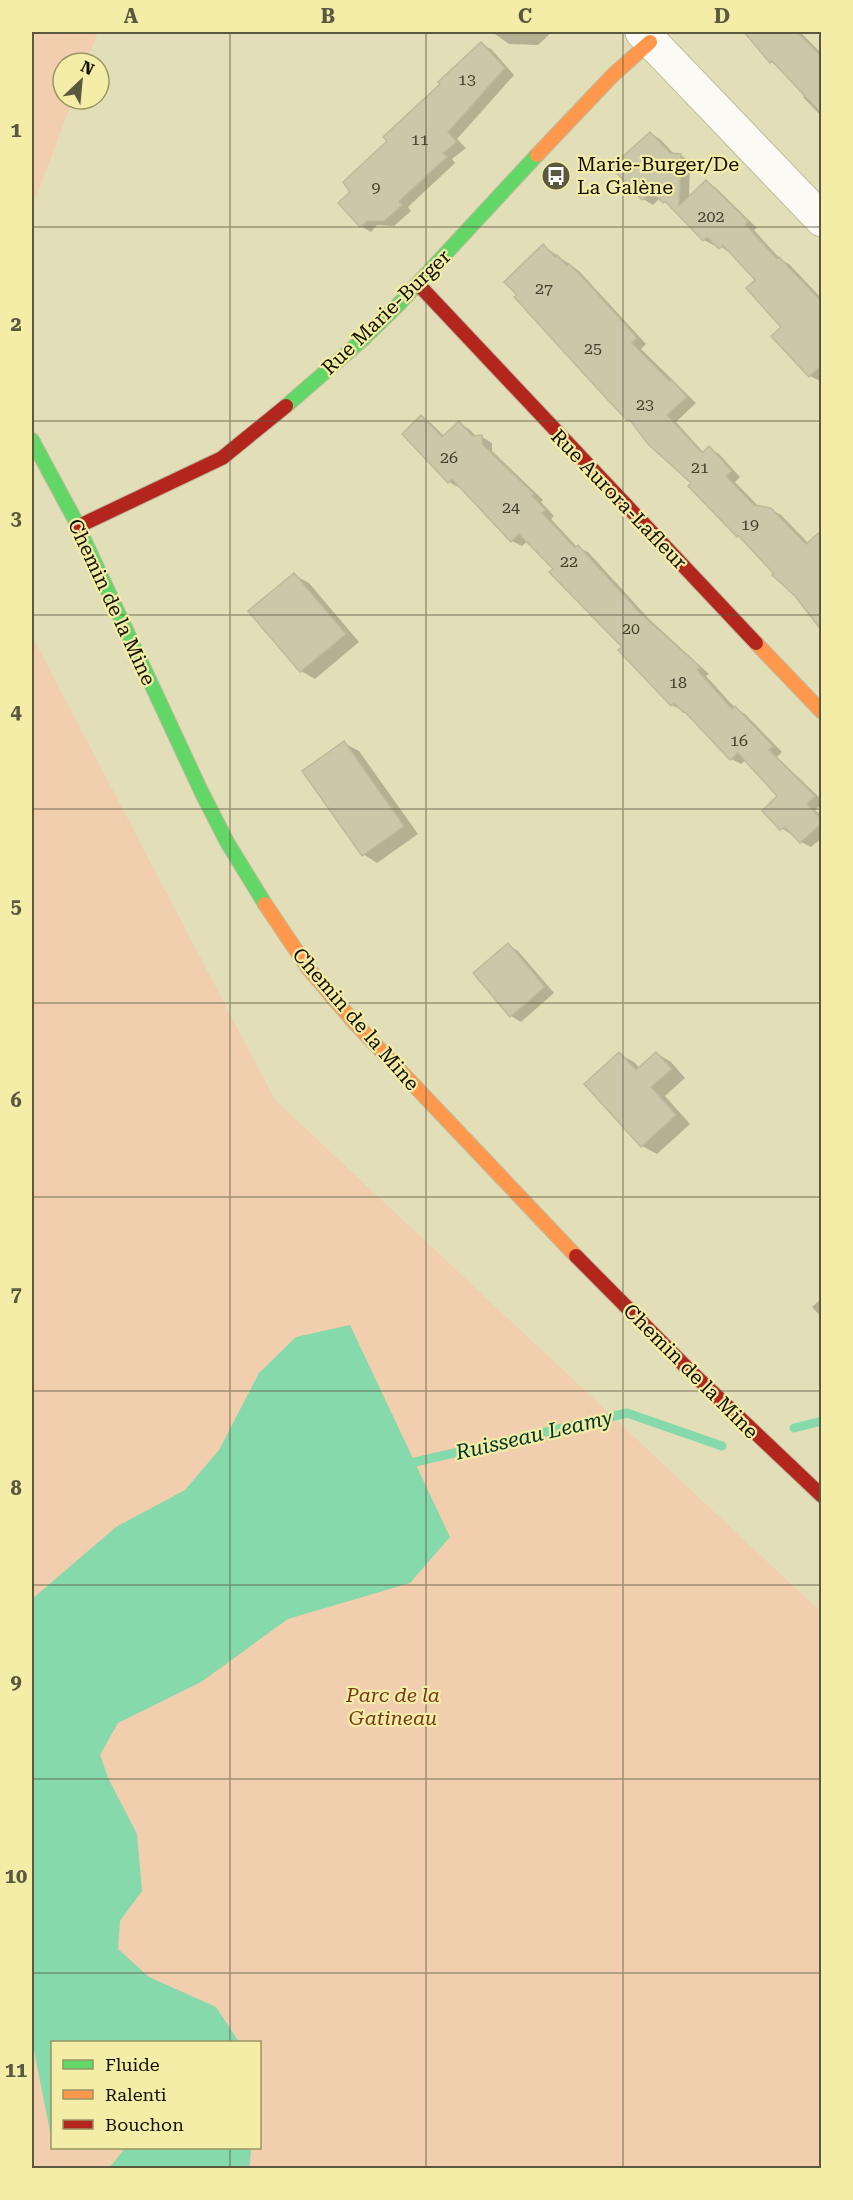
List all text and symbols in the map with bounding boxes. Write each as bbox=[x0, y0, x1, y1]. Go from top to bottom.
text: A bbox=[124, 4, 139, 28]
text: B bbox=[321, 4, 335, 28]
text: C bbox=[518, 4, 532, 28]
text: D bbox=[714, 4, 730, 28]
north arrow bbox=[51, 51, 111, 111]
text: N bbox=[78, 57, 97, 79]
house number: 13 bbox=[458, 70, 476, 89]
text: 1 bbox=[10, 118, 22, 142]
house number: 11 bbox=[411, 130, 429, 149]
place label: Marie-Burger/De La Galène bbox=[577, 152, 739, 199]
bus stop icon: Marie-Burger/De La Galène bbox=[540, 160, 572, 192]
house number: 9 bbox=[372, 178, 381, 197]
house number: 202 bbox=[698, 207, 724, 226]
street label: Rue Marie-Burger bbox=[317, 244, 455, 380]
house number: 27 bbox=[535, 279, 553, 298]
text: 2 bbox=[10, 312, 22, 336]
house number: 25 bbox=[584, 339, 602, 358]
house number: 23 bbox=[636, 395, 654, 414]
street label: Rue Aurora-Lafleur bbox=[546, 424, 692, 574]
house number: 26 bbox=[440, 448, 458, 467]
house number: 21 bbox=[691, 458, 709, 477]
house number: 24 bbox=[502, 498, 520, 517]
text: 3 bbox=[10, 506, 22, 530]
street label: Chemin de la Mine bbox=[63, 515, 161, 689]
house number: 19 bbox=[741, 515, 759, 534]
house number: 22 bbox=[560, 552, 578, 571]
house number: 20 bbox=[622, 619, 640, 638]
house number: 18 bbox=[669, 673, 687, 692]
text: 4 bbox=[10, 700, 22, 724]
house number: 16 bbox=[730, 731, 748, 750]
text: 5 bbox=[10, 894, 22, 918]
street label: Chemin de la Mine bbox=[288, 943, 424, 1095]
text: 6 bbox=[10, 1088, 22, 1112]
text: 7 bbox=[10, 1282, 22, 1306]
street label: Chemin de la Mine bbox=[618, 1298, 764, 1444]
water label: Ruisseau Leamy bbox=[452, 1405, 615, 1465]
text: 8 bbox=[10, 1476, 22, 1500]
text: 9 bbox=[10, 1670, 22, 1694]
park label: Parc de la Gatineau bbox=[345, 1683, 440, 1730]
text: 10 bbox=[5, 1864, 27, 1888]
legend bbox=[51, 2041, 261, 2149]
text: Fluide bbox=[105, 2054, 160, 2075]
text: 11 bbox=[5, 2058, 27, 2082]
text: Ralenti bbox=[105, 2084, 167, 2105]
text: Bouchon bbox=[105, 2114, 184, 2135]

